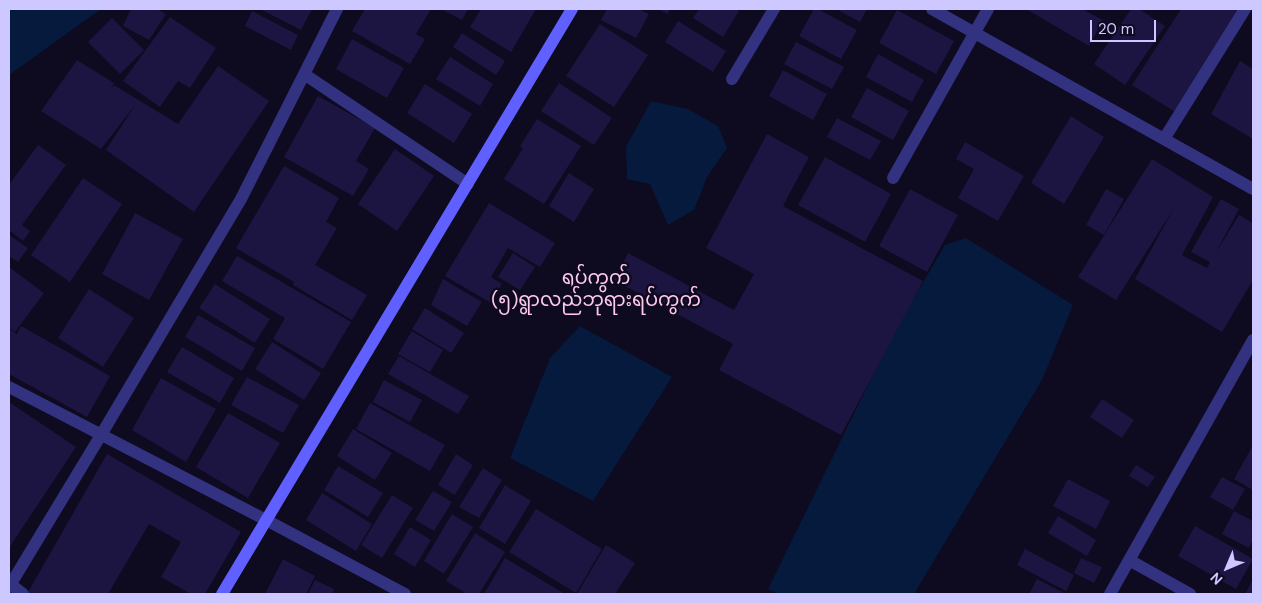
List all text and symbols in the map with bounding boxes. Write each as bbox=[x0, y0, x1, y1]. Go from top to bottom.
scale bar bbox=[1092, 10, 1158, 42]
text: 20 m bbox=[1098, 19, 1134, 39]
district label: ရပ်ကွက် (၅)ရွာလည်ဘုရားရပ်ကွက် bbox=[491, 268, 701, 312]
north arrow bbox=[1202, 543, 1252, 593]
text: N bbox=[1206, 569, 1226, 589]

